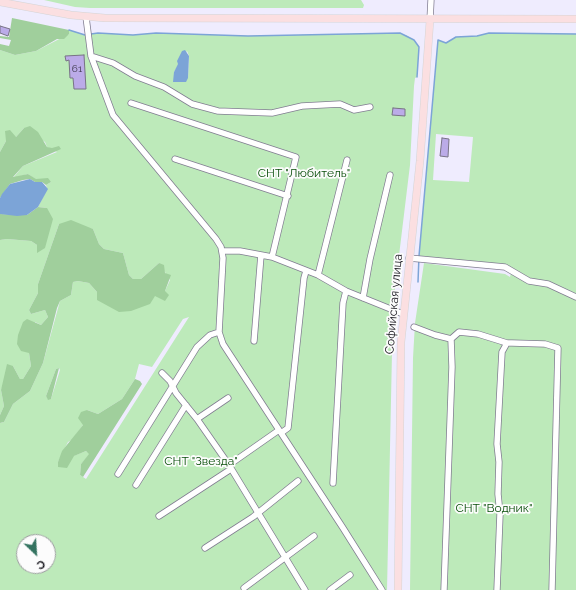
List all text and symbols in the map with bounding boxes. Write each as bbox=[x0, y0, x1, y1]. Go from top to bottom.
house number: 61 bbox=[72, 63, 82, 75]
park label: СНТ "Любитель" bbox=[258, 166, 350, 180]
street label: Софийская улица bbox=[382, 253, 406, 355]
park label: СНТ "Звезда" bbox=[164, 454, 238, 468]
park label: СНТ "Водник" bbox=[456, 501, 532, 515]
north arrow bbox=[16, 534, 56, 574]
text: С bbox=[35, 557, 47, 572]

